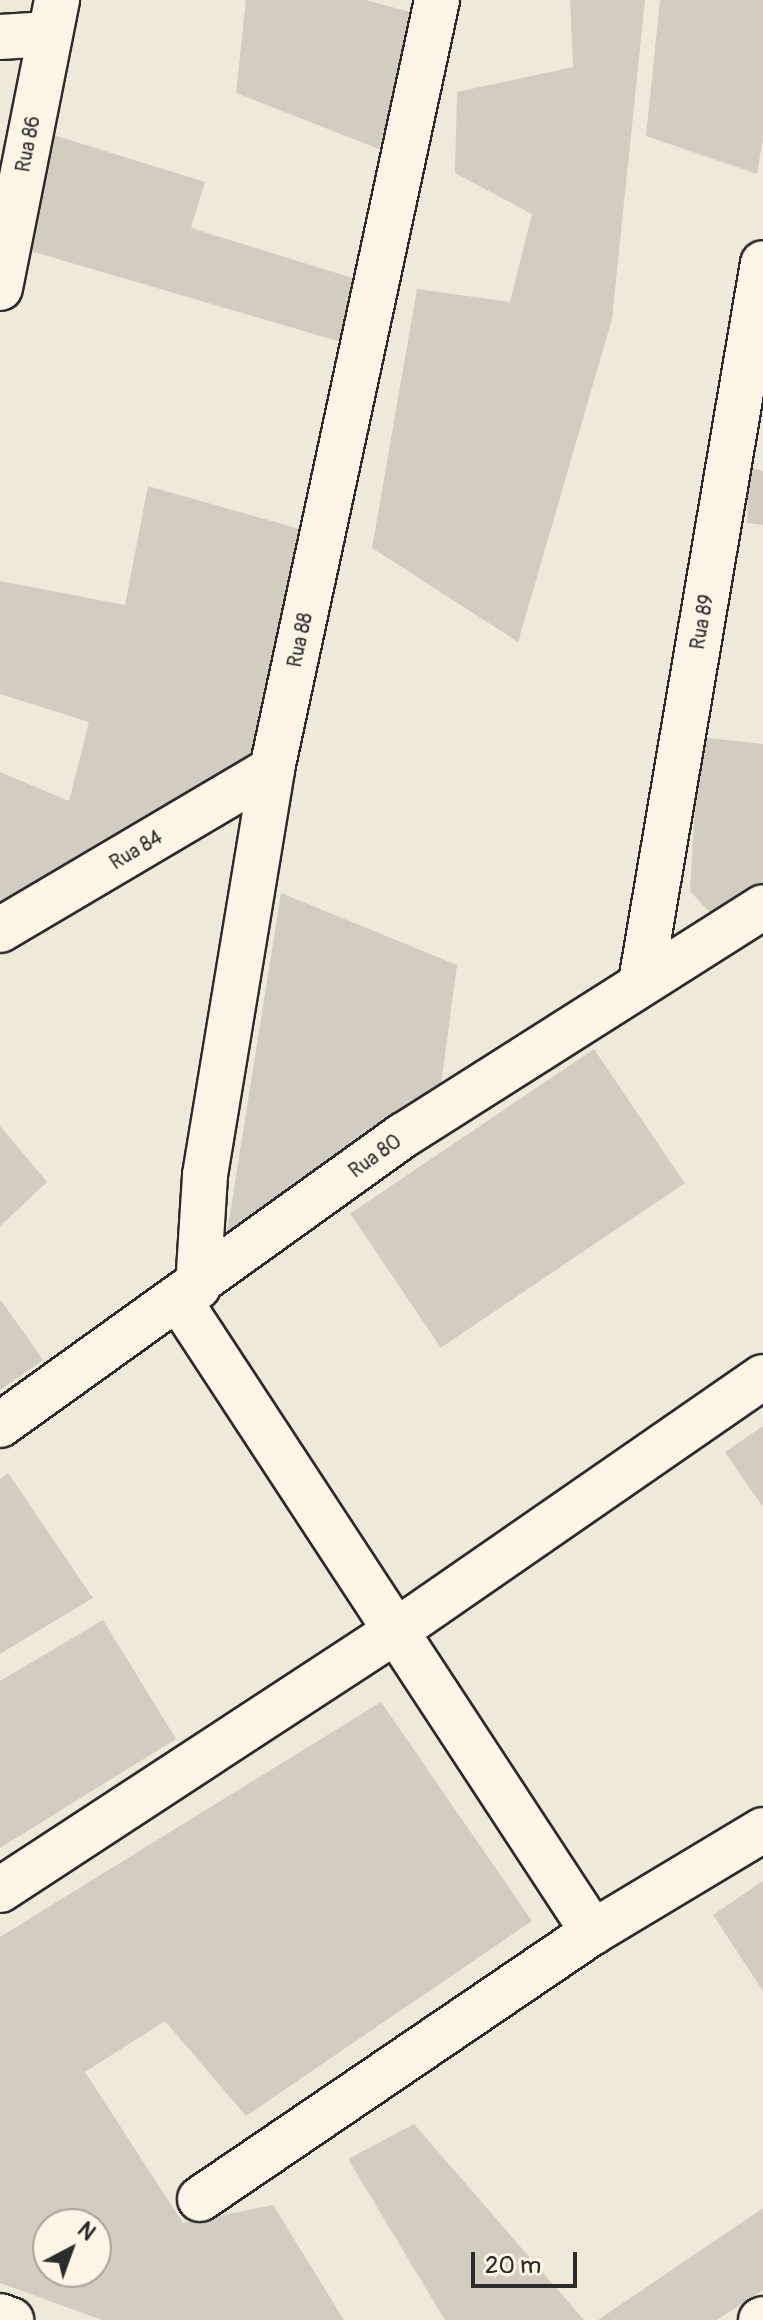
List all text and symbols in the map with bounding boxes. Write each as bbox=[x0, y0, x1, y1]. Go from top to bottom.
street label: Rua 86 bbox=[11, 114, 45, 174]
street label: Rua 89 bbox=[685, 593, 719, 651]
street label: Rua 88 bbox=[282, 610, 318, 670]
street label: Rua 84 bbox=[105, 825, 167, 875]
street label: Rua 80 bbox=[344, 1129, 406, 1183]
north arrow bbox=[32, 2208, 112, 2288]
text: N bbox=[72, 2216, 101, 2247]
scale bar bbox=[475, 2236, 581, 2286]
text: 20 m bbox=[485, 2251, 541, 2280]

